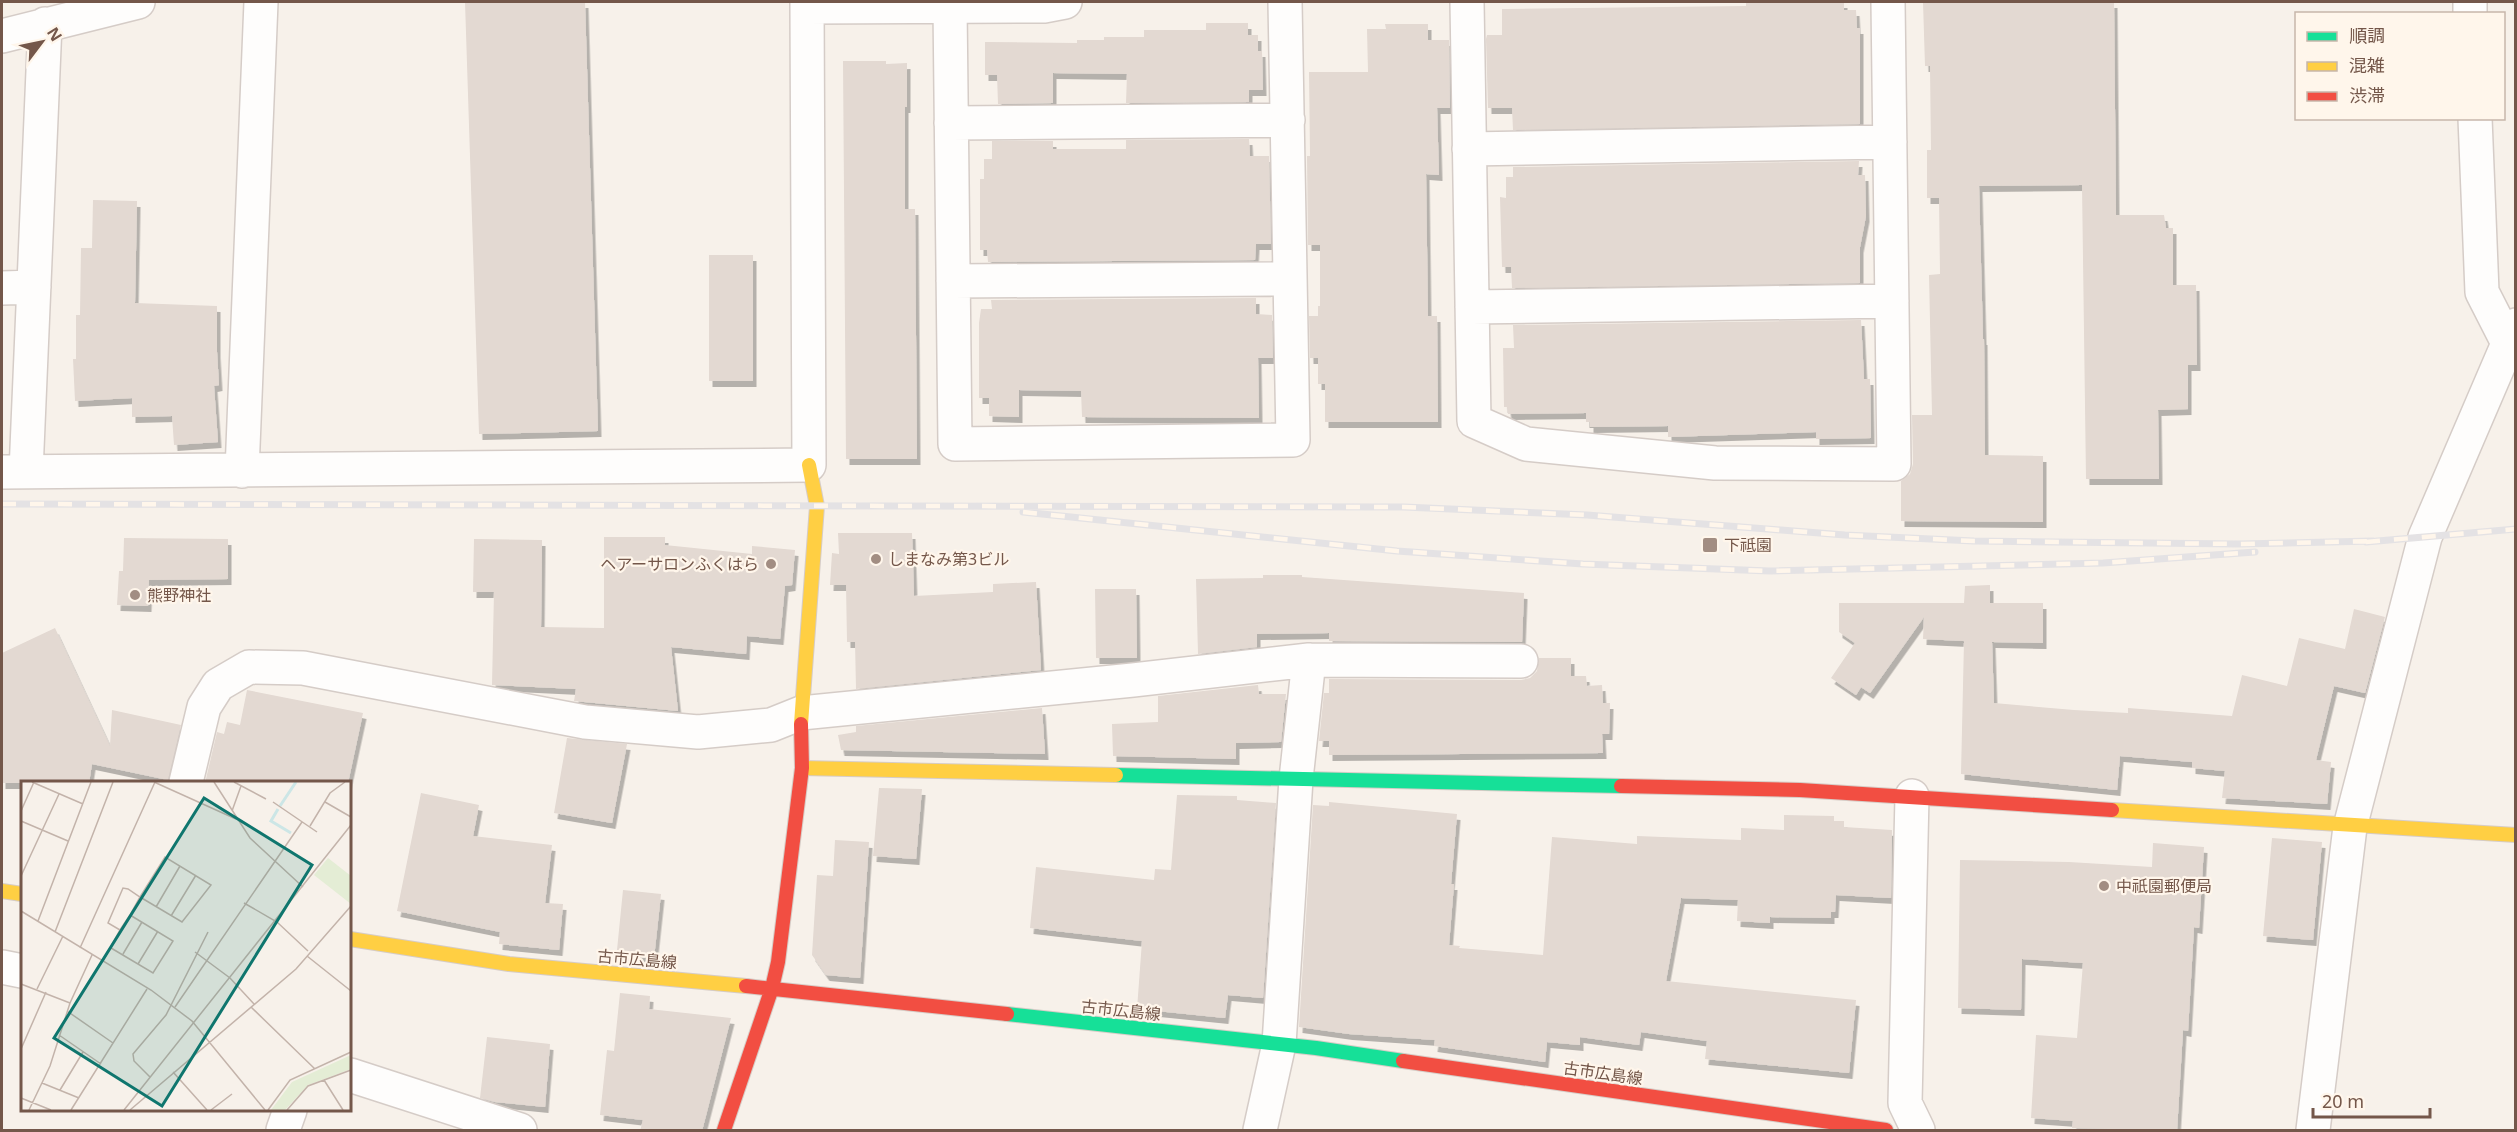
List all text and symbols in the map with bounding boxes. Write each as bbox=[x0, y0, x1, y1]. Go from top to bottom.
north arrow bbox=[12, 12, 72, 72]
legend bbox=[2295, 12, 2505, 120]
text: N bbox=[42, 23, 67, 45]
text: 順調 bbox=[2349, 23, 2385, 47]
text: 混雑 bbox=[2349, 53, 2385, 77]
text: 渋滞 bbox=[2349, 83, 2385, 107]
place label: 下祗園 bbox=[1724, 534, 1772, 556]
marker: 下祗園 bbox=[1701, 536, 1719, 554]
place label: しまなみ第3ビル bbox=[888, 548, 1009, 570]
marker: しまなみ第3ビル bbox=[869, 552, 883, 566]
place label: ヘアーサロンふくはら bbox=[600, 553, 759, 575]
marker: ヘアーサロンふくはら bbox=[764, 557, 778, 571]
place label: 熊野神社 bbox=[147, 584, 211, 606]
marker: 熊野神社 bbox=[128, 588, 142, 602]
inset map bbox=[21, 781, 351, 1111]
place label: 中祇園郵便局 bbox=[2116, 875, 2212, 897]
marker: 中祇園郵便局 bbox=[2097, 879, 2111, 893]
street label: 古市広島線 bbox=[596, 945, 678, 973]
street label: 古市広島線 bbox=[1080, 995, 1162, 1025]
street label: 古市広島線 bbox=[1562, 1057, 1644, 1089]
scale bar bbox=[2313, 1081, 2430, 1119]
text: 20 m bbox=[2322, 1089, 2364, 1113]

